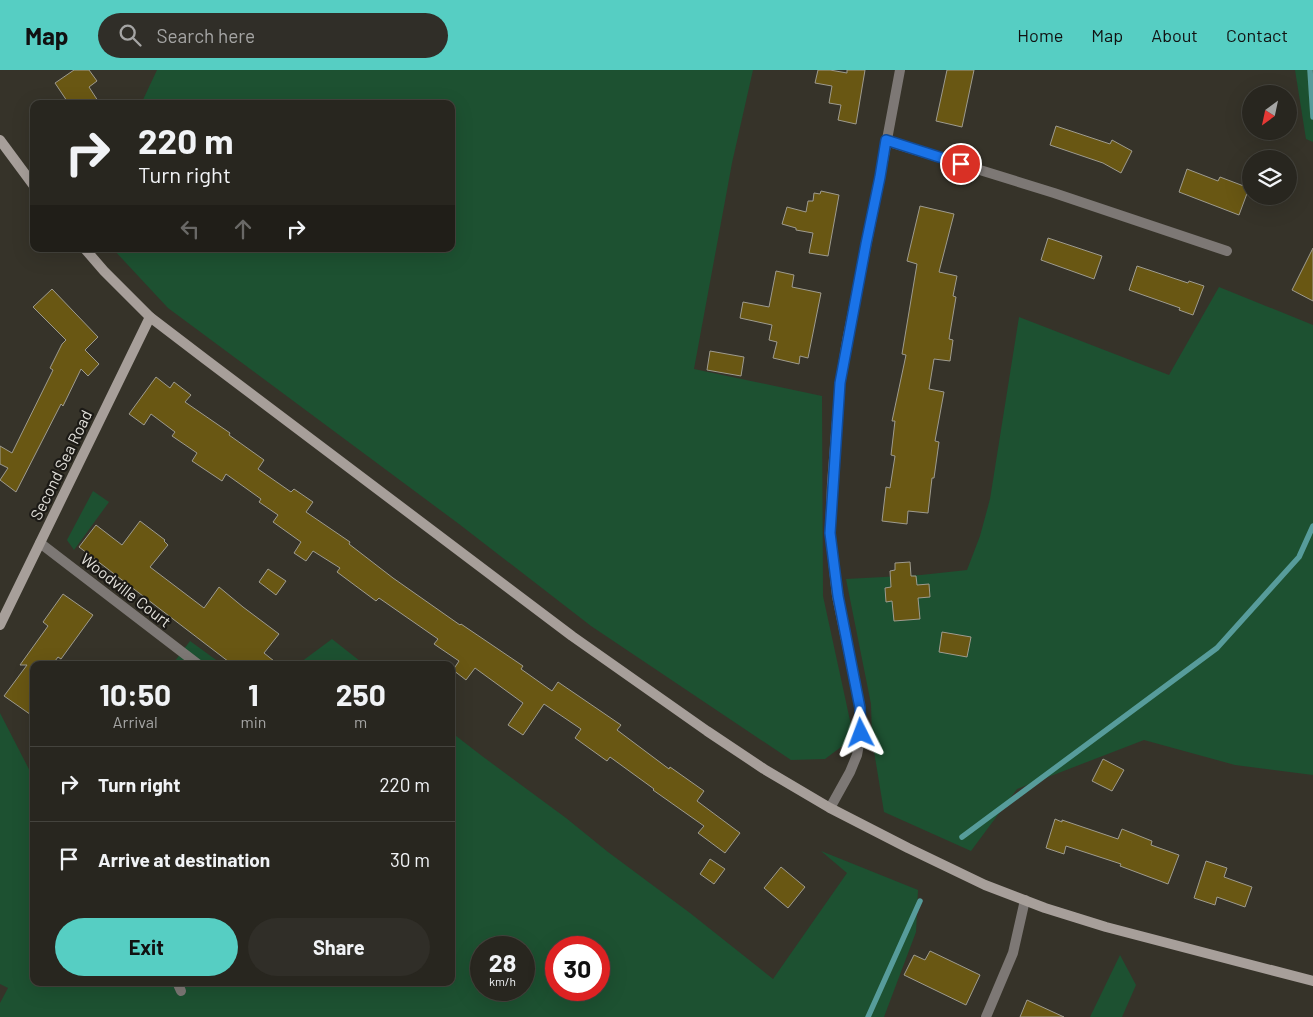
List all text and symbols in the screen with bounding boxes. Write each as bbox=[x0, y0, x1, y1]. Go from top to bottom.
search box bbox=[98, 13, 448, 58]
text: Map bbox=[25, 21, 68, 50]
icon: search bbox=[116, 21, 144, 49]
text: Search here bbox=[156, 24, 255, 47]
text: Home bbox=[1017, 24, 1063, 46]
text: Map bbox=[1091, 24, 1123, 46]
text: About bbox=[1151, 24, 1198, 46]
text: Contact bbox=[1226, 24, 1288, 46]
north arrow bbox=[1242, 85, 1298, 140]
map controls bbox=[1242, 85, 1297, 205]
text: 220 m bbox=[138, 119, 233, 161]
icon: right bbox=[55, 120, 120, 185]
pin bbox=[940, 143, 982, 185]
icon: arrive bbox=[947, 150, 975, 178]
button: layers bbox=[1242, 150, 1297, 205]
text: Turn right bbox=[138, 161, 231, 187]
icon: left bbox=[176, 215, 204, 243]
icon: ahead bbox=[229, 215, 257, 243]
icon: right bbox=[282, 215, 310, 243]
street label: Second Sea Road bbox=[26, 407, 95, 523]
street label: Woodville Court bbox=[77, 549, 175, 631]
text: 10:50 bbox=[99, 676, 171, 712]
text: 1 bbox=[248, 676, 259, 712]
text: 250 bbox=[336, 676, 386, 712]
position arrow bbox=[834, 706, 886, 758]
text: Arrival bbox=[113, 712, 158, 731]
text: min bbox=[240, 712, 266, 731]
text: m bbox=[354, 712, 367, 731]
icon: right bbox=[55, 770, 83, 798]
text: Turn right bbox=[98, 773, 180, 796]
text: 220 m bbox=[379, 773, 430, 796]
icon: arrive bbox=[55, 845, 83, 873]
text: Arrive at destination bbox=[98, 848, 270, 871]
text: 30 m bbox=[390, 848, 430, 871]
button: Exit bbox=[55, 918, 238, 976]
button: Share bbox=[248, 918, 430, 976]
speed limit sign: 30 bbox=[545, 936, 610, 1001]
text: 28 bbox=[489, 947, 516, 977]
text: km/h bbox=[489, 974, 516, 988]

